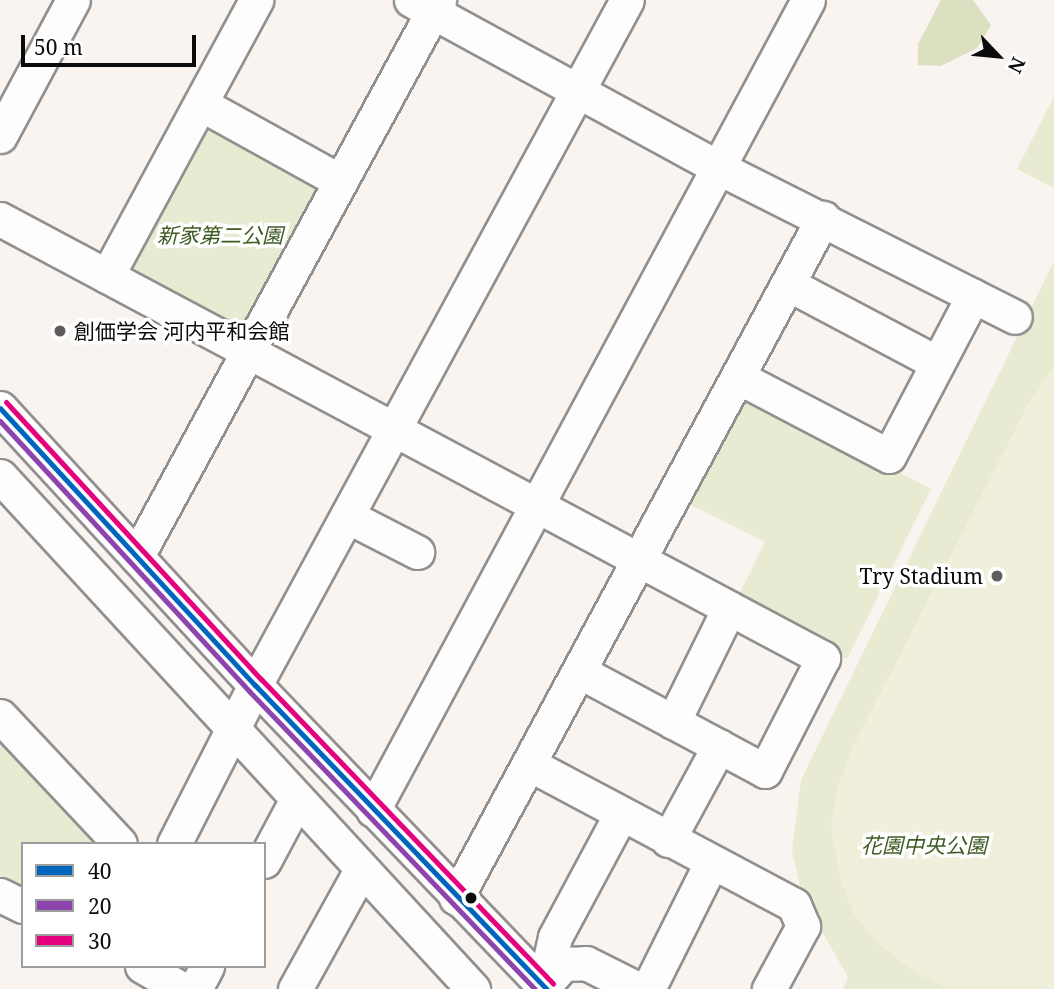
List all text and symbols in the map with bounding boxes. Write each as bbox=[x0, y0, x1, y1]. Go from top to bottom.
scale bar bbox=[24, 21, 200, 65]
north arrow bbox=[963, 21, 1033, 91]
text: 50 m bbox=[34, 33, 83, 61]
text: N bbox=[1002, 53, 1032, 78]
park label: 新家第二公園 bbox=[157, 222, 283, 248]
place label: 創価学会 河内平和会館 bbox=[74, 318, 289, 344]
marker: 創価学会 河内平和会館 bbox=[52, 323, 68, 339]
place label: Try Stadium bbox=[859, 563, 983, 589]
marker: Try Stadium bbox=[989, 568, 1005, 584]
park label: 花園中央公園 bbox=[861, 832, 987, 858]
legend bbox=[21, 842, 266, 968]
text: 40 bbox=[88, 857, 111, 885]
unlabelled marker bbox=[464, 891, 478, 905]
text: 20 bbox=[88, 892, 111, 920]
text: 30 bbox=[88, 927, 111, 955]

